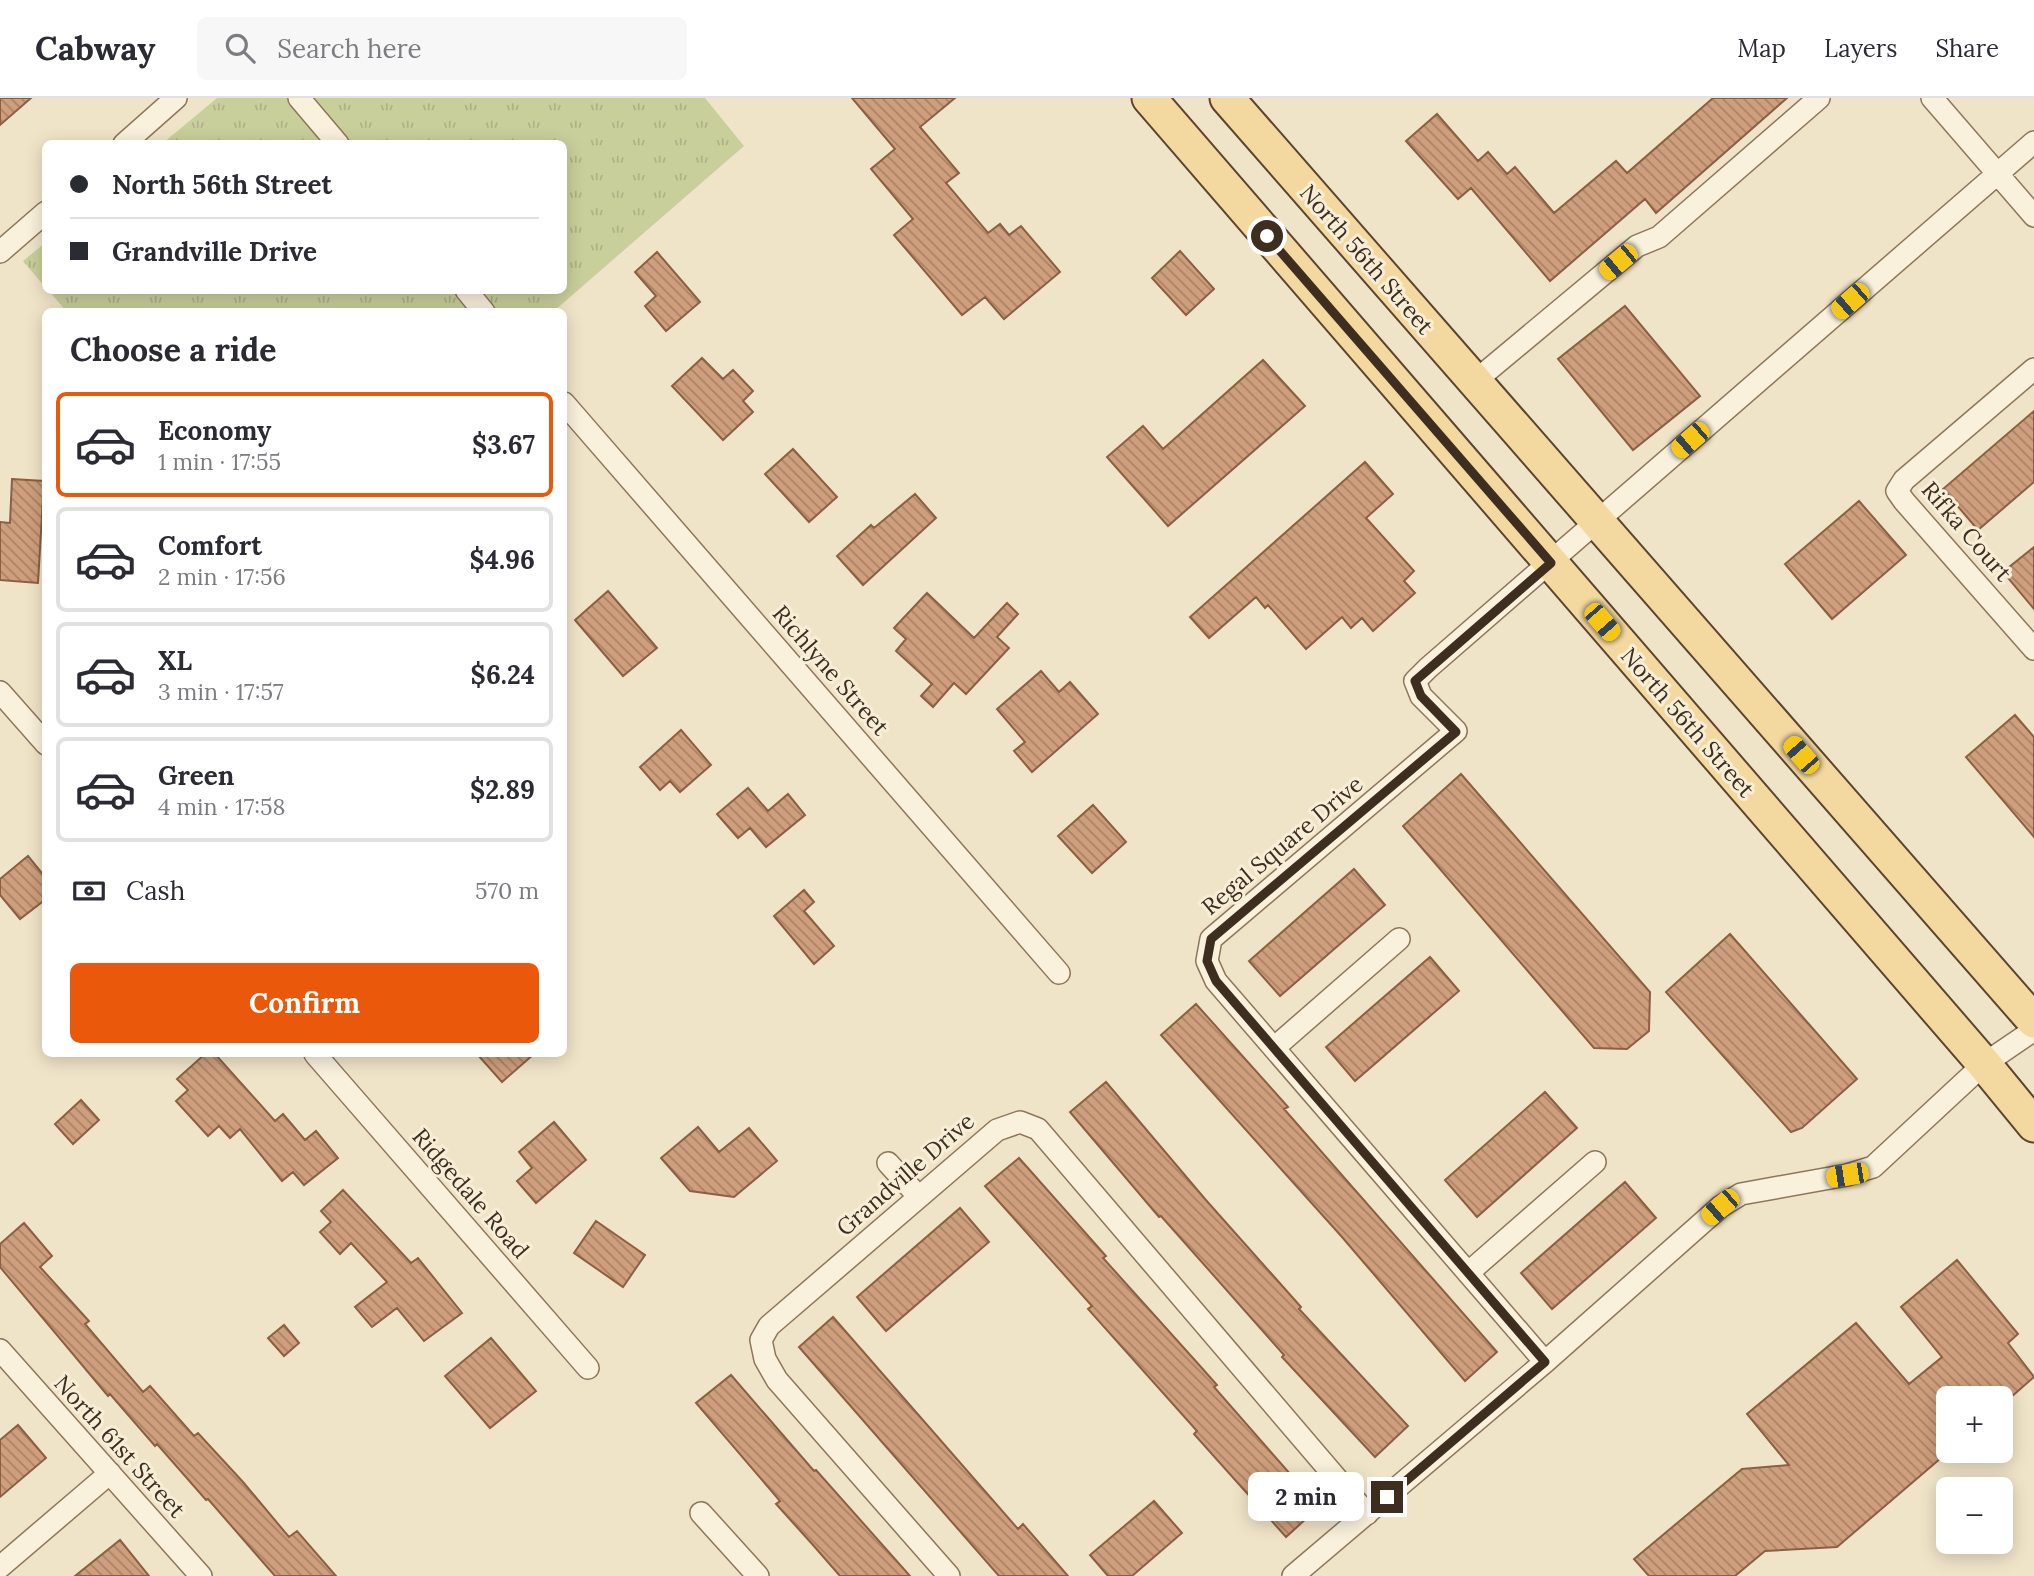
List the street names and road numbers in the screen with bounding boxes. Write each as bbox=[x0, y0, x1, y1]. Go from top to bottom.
street label: North 56th Street bbox=[1294, 178, 1440, 340]
street label: Rifka Court bbox=[1916, 475, 2018, 587]
street label: Richlyne Street bbox=[767, 599, 895, 741]
street label: North 56th Street bbox=[1615, 641, 1761, 803]
street label: Regal Square Drive bbox=[1196, 769, 1368, 921]
street label: Grandville Drive bbox=[830, 1106, 980, 1242]
street label: Ridgedale Road bbox=[406, 1122, 536, 1264]
street label: North 61st Street bbox=[48, 1369, 192, 1523]

